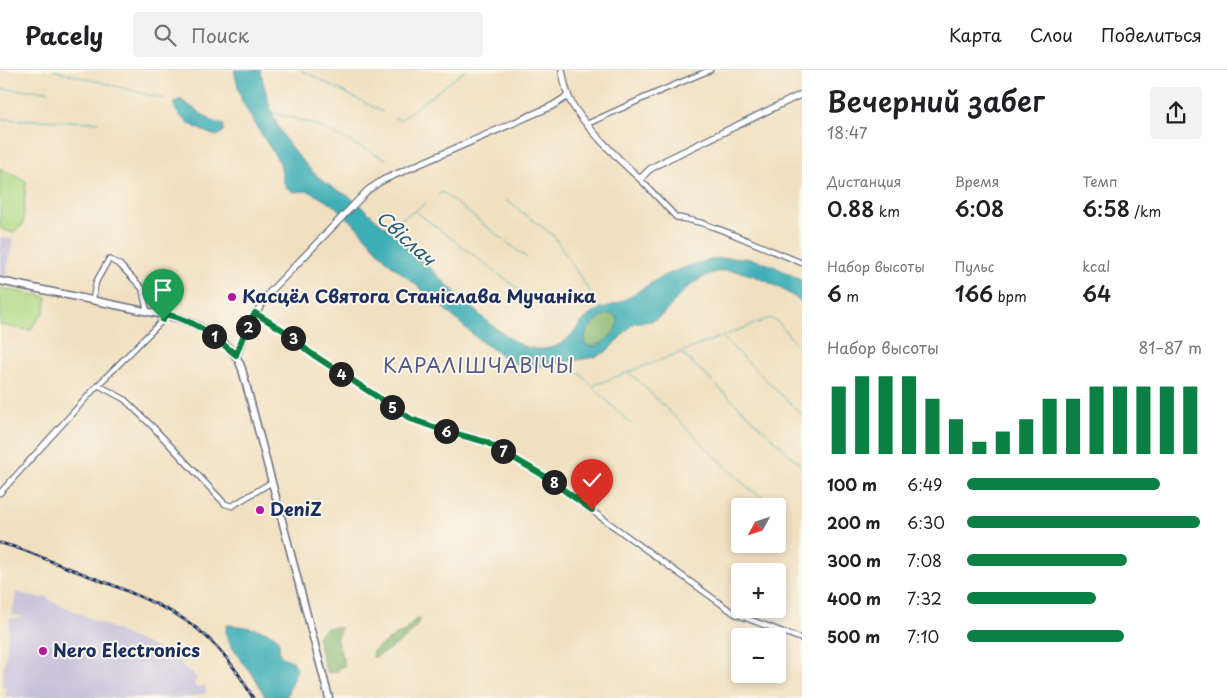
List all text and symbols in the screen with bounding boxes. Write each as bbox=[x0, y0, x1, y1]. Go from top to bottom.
search box bbox=[133, 12, 483, 57]
text: Pacely bbox=[25, 17, 103, 53]
icon: search bbox=[151, 21, 179, 49]
text: Поиск bbox=[191, 21, 249, 49]
text: Карта bbox=[949, 21, 1002, 48]
text: Слои bbox=[1030, 21, 1073, 48]
text: Поделиться bbox=[1101, 21, 1202, 48]
text: Вечерний забег bbox=[827, 79, 1045, 122]
button: share bbox=[1150, 87, 1202, 139]
text: 18:47 bbox=[827, 120, 868, 144]
text: Дистанция bbox=[827, 171, 901, 192]
text: Время bbox=[955, 171, 999, 192]
text: Темп bbox=[1082, 171, 1118, 192]
text: 0.88 bbox=[827, 192, 874, 224]
text: 6:08 bbox=[955, 192, 1004, 224]
text: 6:58 bbox=[1082, 192, 1130, 224]
text: km bbox=[874, 201, 900, 222]
text: /km bbox=[1130, 201, 1161, 222]
water label: Свіслач bbox=[371, 203, 444, 273]
text: Набор высоты bbox=[827, 256, 925, 277]
text: Пульс bbox=[955, 256, 994, 277]
text: kcal bbox=[1082, 256, 1110, 277]
pin bbox=[142, 269, 184, 320]
icon: arrive bbox=[149, 276, 177, 304]
text: 6 bbox=[827, 277, 842, 309]
text: 166 bbox=[955, 277, 993, 309]
text: 64 bbox=[1082, 277, 1111, 309]
place label: Касцёл Святога Станіслава Мучаніка bbox=[242, 282, 596, 309]
text: m bbox=[842, 286, 859, 307]
text: bpm bbox=[993, 286, 1027, 307]
marker: Касцёл Святога Станіслава Мучаніка bbox=[226, 291, 238, 303]
pin: 2 bbox=[236, 314, 260, 340]
text: 2 bbox=[244, 317, 253, 338]
pin: 1 bbox=[202, 324, 226, 348]
text: 1 bbox=[211, 326, 218, 347]
pin: 3 bbox=[280, 326, 306, 350]
text: 3 bbox=[289, 328, 298, 349]
text: Набор высоты bbox=[827, 335, 939, 359]
text: 81–87 m bbox=[1138, 335, 1202, 359]
district label: КАРАЛІШЧАВІЧЫ bbox=[383, 350, 575, 380]
pin: 4 bbox=[328, 362, 354, 386]
text: 4 bbox=[337, 364, 346, 385]
pin: 5 bbox=[380, 394, 404, 420]
text: 5 bbox=[388, 397, 397, 418]
pin: 6 bbox=[434, 418, 458, 444]
text: 6 bbox=[442, 421, 451, 442]
pin: 7 bbox=[490, 438, 516, 464]
text: 7 bbox=[499, 441, 508, 462]
pin bbox=[571, 459, 613, 510]
icon: check bbox=[578, 466, 606, 494]
pin: 8 bbox=[542, 470, 566, 494]
text: 8 bbox=[550, 472, 559, 493]
text: 100 m bbox=[827, 472, 877, 496]
text: 6:49 bbox=[907, 472, 942, 496]
place label: DeniZ bbox=[270, 495, 322, 522]
north arrow bbox=[731, 498, 786, 552]
map controls bbox=[731, 498, 786, 683]
marker: DeniZ bbox=[254, 504, 266, 516]
text: 200 m bbox=[827, 510, 881, 534]
text: 6:30 bbox=[907, 510, 945, 534]
text: 300 m bbox=[827, 548, 881, 572]
text: 7:08 bbox=[907, 548, 942, 572]
button: + bbox=[731, 563, 786, 618]
text: 400 m bbox=[827, 586, 881, 610]
text: 7:32 bbox=[907, 586, 942, 610]
text: 500 m bbox=[827, 624, 880, 648]
text: 7:10 bbox=[907, 624, 939, 648]
button: − bbox=[731, 628, 786, 683]
place label: Nero Electronics bbox=[53, 636, 200, 663]
marker: Nero Electronics bbox=[37, 645, 49, 657]

